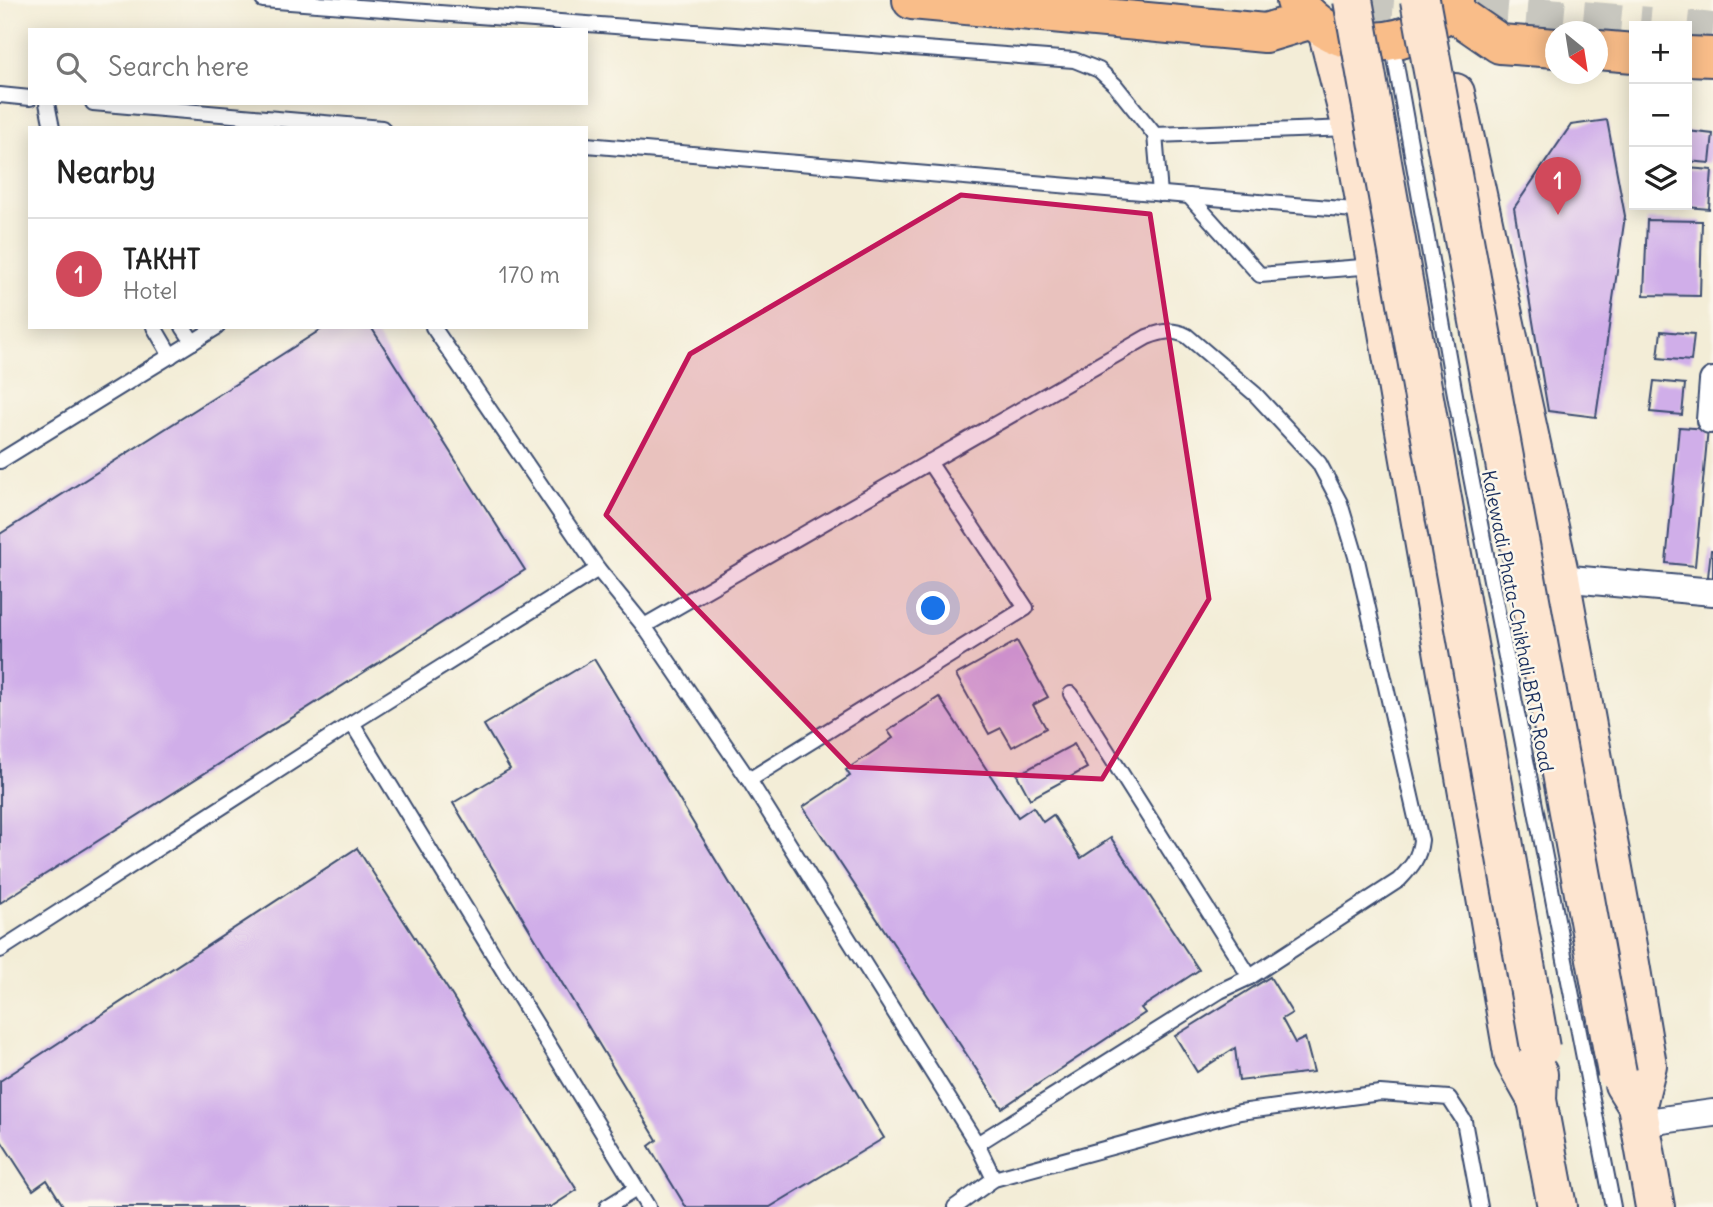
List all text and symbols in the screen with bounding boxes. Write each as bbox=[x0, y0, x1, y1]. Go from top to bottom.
north arrow bbox=[1545, 21, 1608, 84]
map controls bbox=[1629, 21, 1692, 210]
button: + bbox=[1629, 21, 1692, 84]
search box bbox=[28, 28, 588, 105]
icon: search bbox=[52, 48, 90, 86]
text: Search here bbox=[108, 50, 249, 83]
button: − bbox=[1629, 84, 1692, 147]
button: layers bbox=[1629, 147, 1692, 210]
text: Nearby bbox=[56, 153, 156, 191]
pin: 1 bbox=[1535, 157, 1581, 215]
text: TAKHT bbox=[123, 243, 200, 276]
text: 1 bbox=[74, 260, 84, 289]
text: 170 m bbox=[499, 260, 560, 289]
text: Hotel bbox=[123, 276, 177, 305]
street label: Kalewadi Phata-Chikhali BRTS Road bbox=[1477, 468, 1559, 774]
your location bbox=[916, 591, 950, 625]

